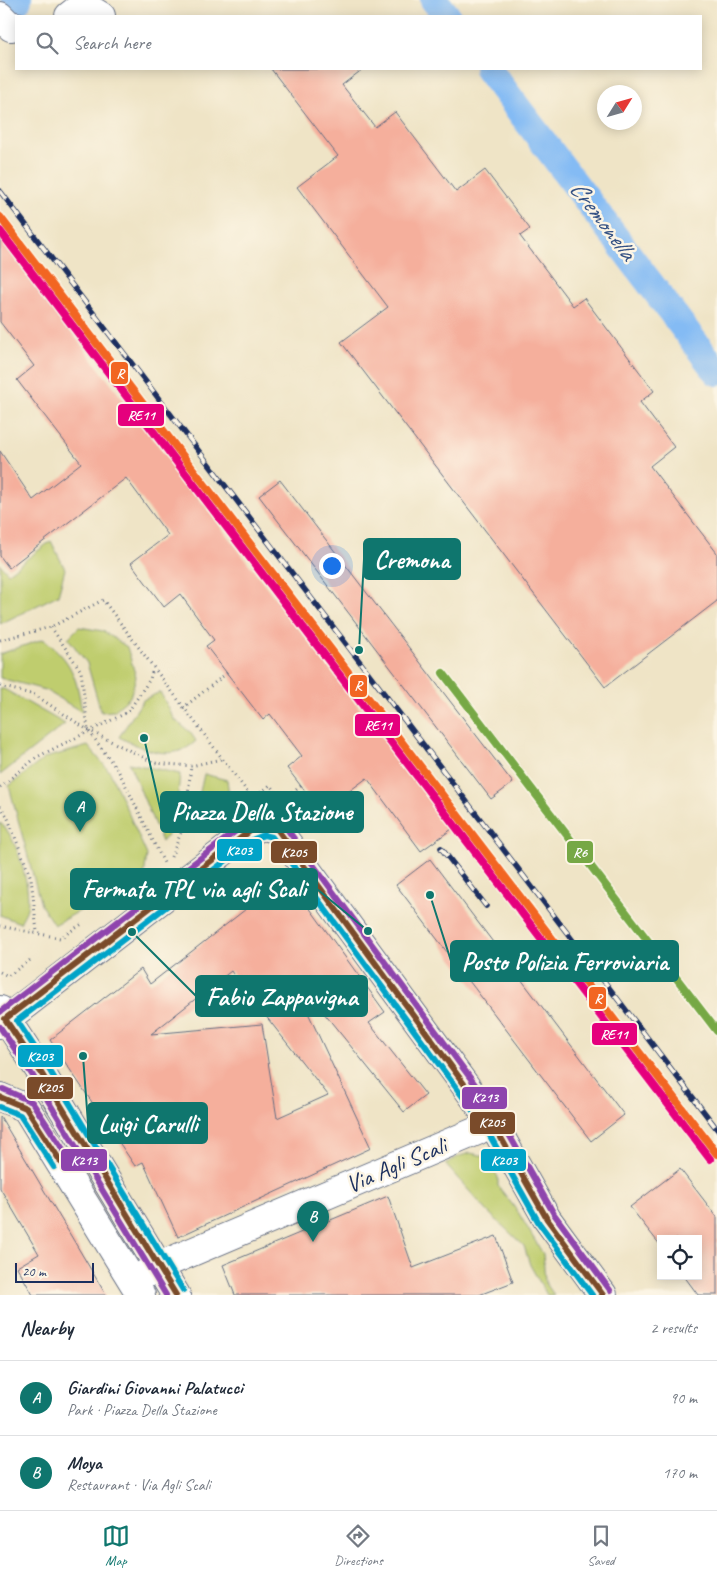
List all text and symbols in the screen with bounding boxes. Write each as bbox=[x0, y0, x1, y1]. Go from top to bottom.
search box bbox=[15, 15, 702, 70]
icon: search bbox=[33, 29, 61, 57]
text: Search here bbox=[73, 31, 150, 55]
north arrow bbox=[597, 85, 642, 130]
water label: Cremonella bbox=[563, 174, 645, 268]
line badge: R bbox=[110, 361, 129, 385]
text: R bbox=[116, 365, 126, 382]
line badge: RE11 bbox=[117, 403, 165, 427]
text: RE11 bbox=[127, 407, 156, 424]
callout: Cremona bbox=[364, 539, 460, 579]
text: Cremona bbox=[374, 544, 452, 576]
your location bbox=[319, 553, 345, 579]
line badge: R bbox=[349, 674, 368, 698]
text: R bbox=[354, 677, 364, 694]
line badge: RE11 bbox=[354, 713, 401, 737]
text: RE11 bbox=[364, 717, 393, 734]
pin: A bbox=[64, 791, 96, 832]
callout: Piazza Della Stazione bbox=[161, 792, 363, 832]
text: Piazza Della Stazione bbox=[172, 796, 354, 828]
line badge: K203 bbox=[216, 838, 263, 862]
line badge: K205 bbox=[270, 840, 318, 864]
line badge: R6 bbox=[566, 840, 594, 864]
text: K203 bbox=[226, 842, 254, 859]
text: K205 bbox=[281, 844, 309, 861]
text: R6 bbox=[573, 844, 589, 861]
callout: Fermata TPL via agli Scali bbox=[71, 869, 317, 909]
text: Fermata TPL via agli Scali bbox=[82, 873, 309, 905]
callout: Posto Polizia Ferroviaria bbox=[451, 941, 678, 981]
text: Posto Polizia Ferroviaria bbox=[462, 946, 671, 978]
callout: Fabio Zappavigna bbox=[196, 976, 367, 1016]
text: Fabio Zappavigna bbox=[206, 981, 360, 1013]
line badge: R bbox=[588, 986, 607, 1010]
text: R bbox=[594, 990, 604, 1007]
line badge: RE11 bbox=[591, 1022, 638, 1046]
text: RE11 bbox=[600, 1026, 629, 1043]
line badge: K203 bbox=[17, 1044, 64, 1068]
text: K203 bbox=[27, 1048, 55, 1065]
line badge: K205 bbox=[26, 1076, 74, 1100]
text: K205 bbox=[37, 1079, 65, 1096]
line badge: K213 bbox=[461, 1086, 508, 1110]
text: K213 bbox=[472, 1089, 500, 1106]
callout: Luigi Carulli bbox=[88, 1103, 207, 1143]
text: Luigi Carulli bbox=[98, 1108, 201, 1140]
line badge: K205 bbox=[469, 1111, 516, 1135]
text: K205 bbox=[479, 1114, 507, 1131]
street label: Via Agli Scali bbox=[341, 1129, 453, 1200]
line badge: K213 bbox=[60, 1148, 108, 1172]
line badge: K203 bbox=[480, 1148, 527, 1172]
text: K213 bbox=[71, 1152, 99, 1169]
text: K203 bbox=[491, 1152, 519, 1169]
pin: B bbox=[297, 1201, 329, 1242]
map controls bbox=[657, 1235, 702, 1280]
button: locate bbox=[657, 1235, 702, 1280]
scale bar bbox=[15, 1260, 94, 1283]
text: 20 m bbox=[22, 1263, 46, 1280]
text: Nearby bbox=[20, 1315, 73, 1341]
text: 2 results bbox=[650, 1318, 697, 1338]
text: Giardini Giovanni Palatucci bbox=[67, 1376, 243, 1400]
text: A bbox=[32, 1388, 40, 1408]
text: 90 m bbox=[670, 1388, 697, 1408]
text: Park · Piazza Della Stazione bbox=[67, 1400, 217, 1420]
text: Moya bbox=[67, 1451, 102, 1475]
text: B bbox=[32, 1463, 40, 1483]
text: 170 m bbox=[663, 1463, 697, 1483]
text: Restaurant · Via Agli Scali bbox=[67, 1475, 211, 1495]
tab: Map bbox=[102, 1522, 130, 1569]
tab: Directions bbox=[334, 1522, 383, 1569]
tab: Saved bbox=[587, 1522, 615, 1569]

